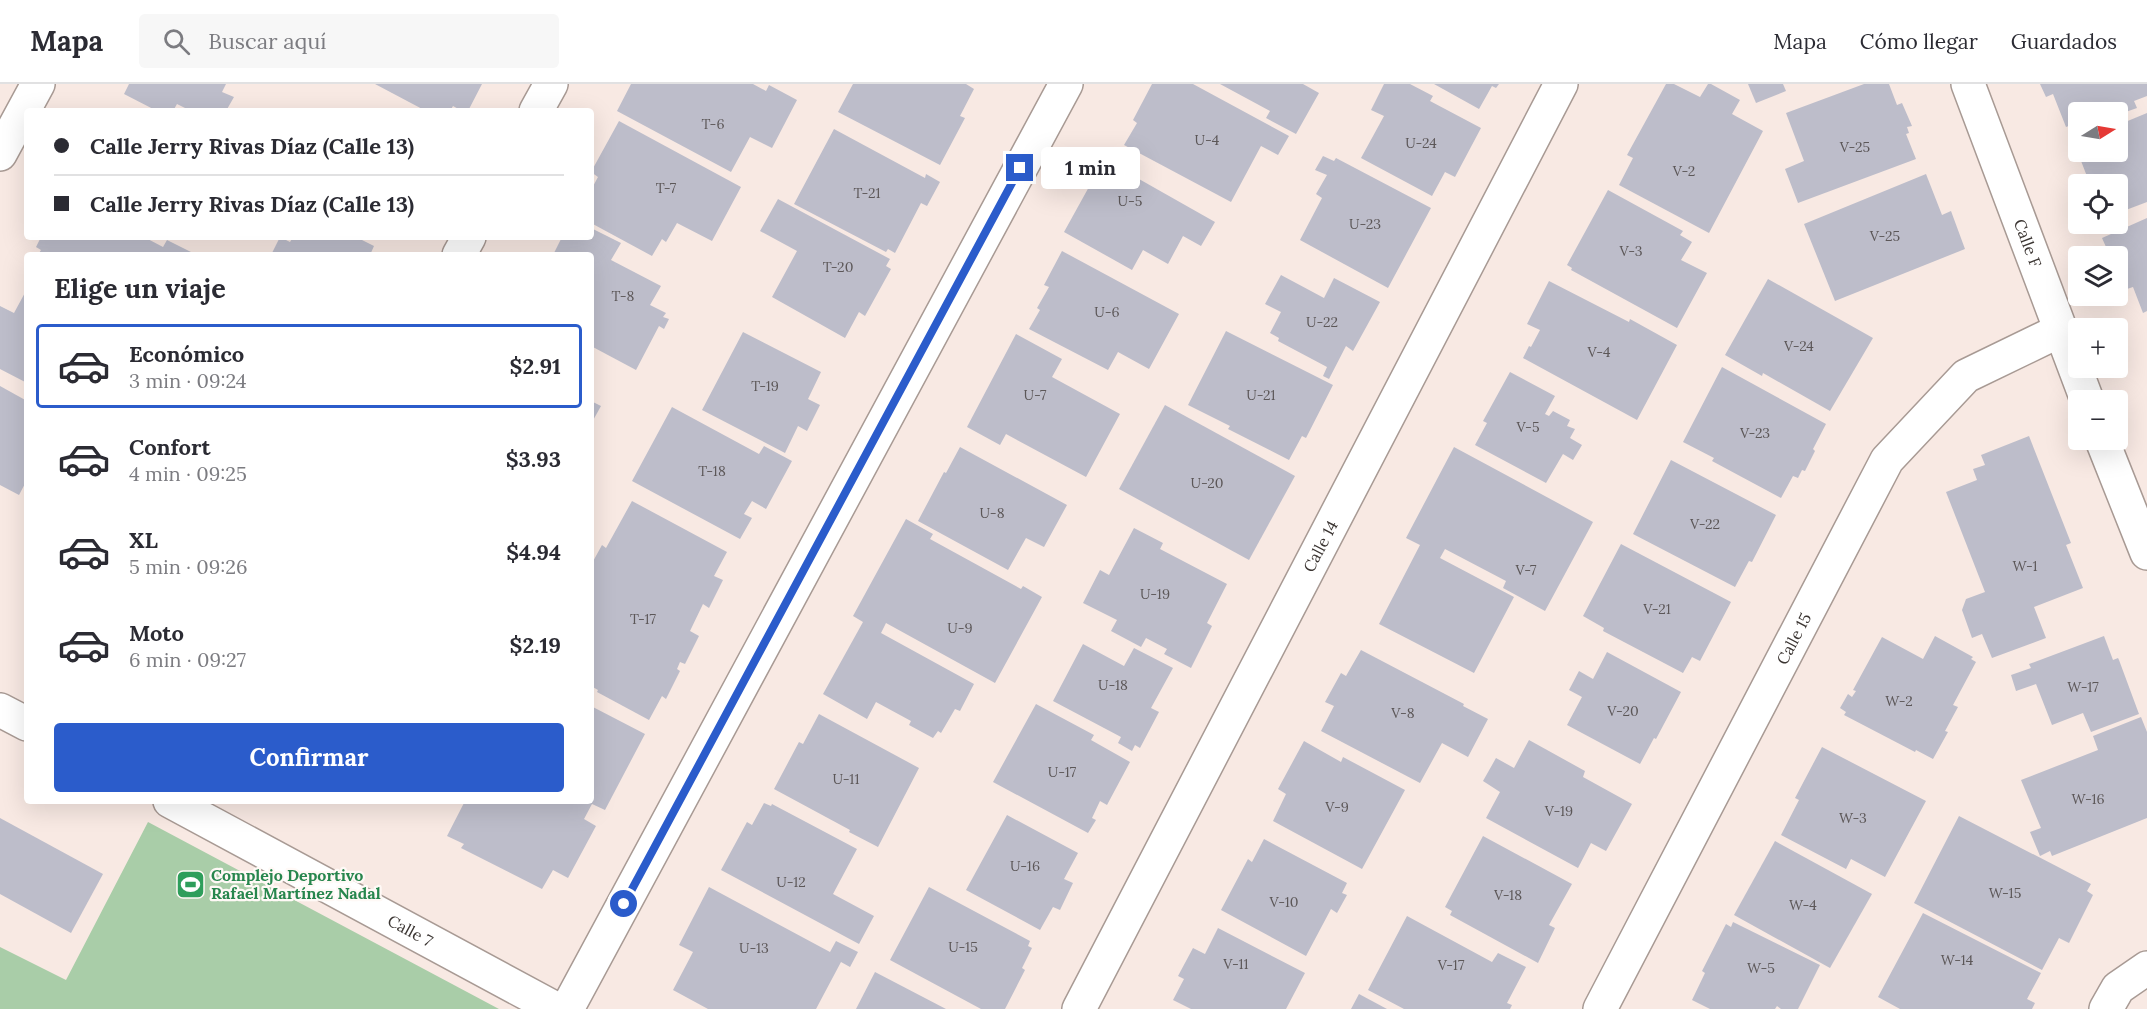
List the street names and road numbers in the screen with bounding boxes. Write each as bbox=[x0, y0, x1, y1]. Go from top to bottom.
street label: Calle F bbox=[2010, 216, 2046, 270]
street label: Calle 14 bbox=[1299, 517, 1342, 575]
street label: Calle 15 bbox=[1772, 609, 1815, 668]
street label: Calle 7 bbox=[384, 910, 437, 951]

